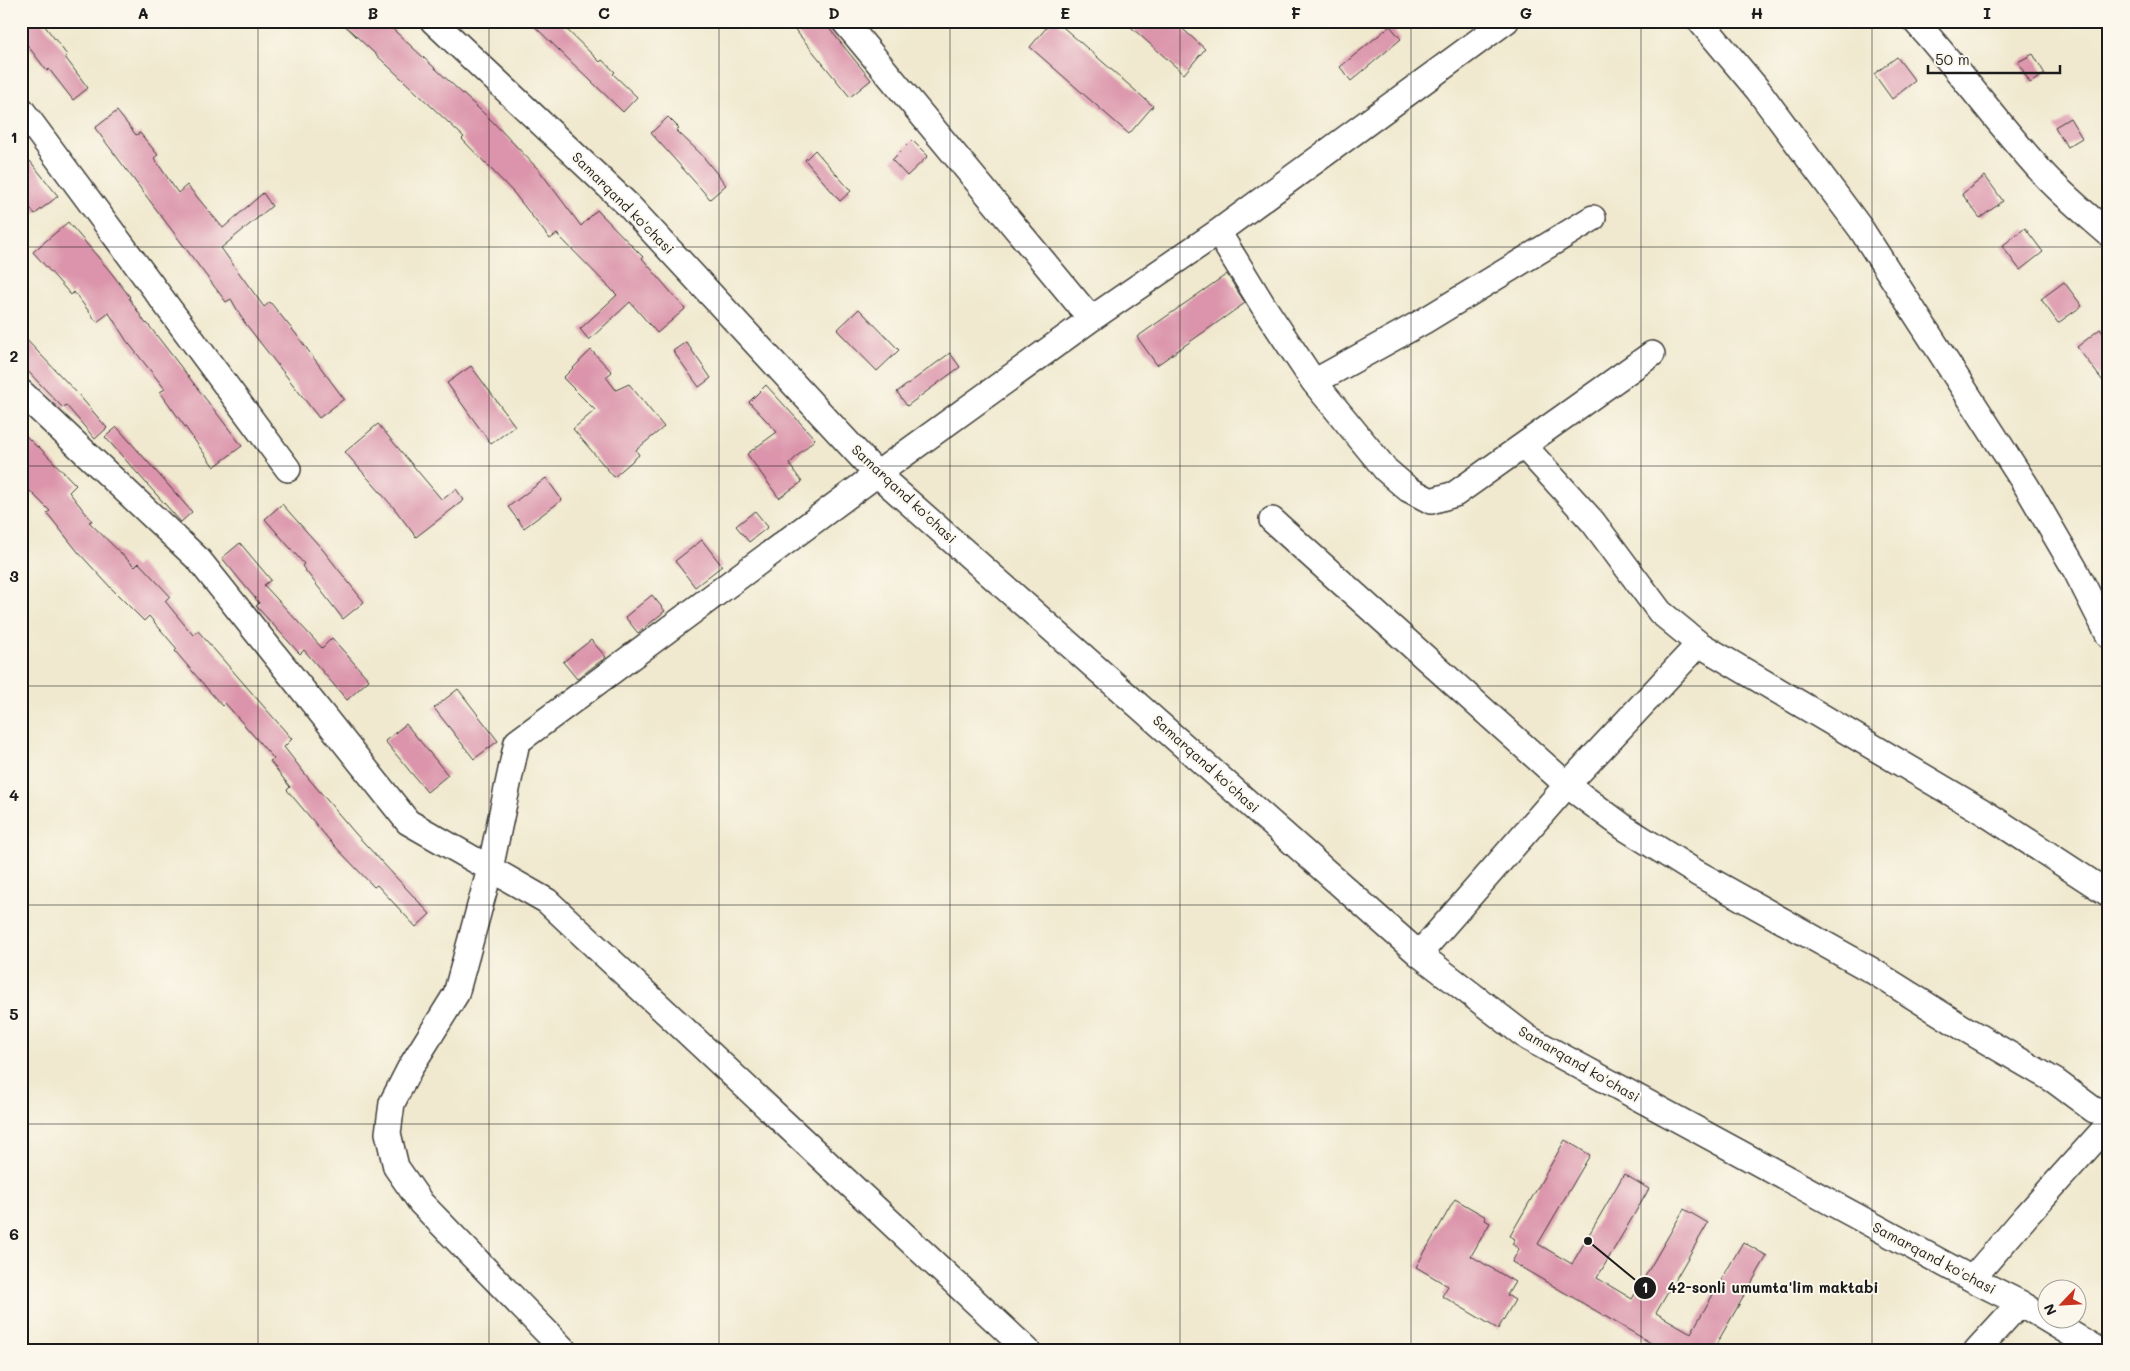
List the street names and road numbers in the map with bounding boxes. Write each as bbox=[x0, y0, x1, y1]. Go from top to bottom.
street label: Samarqand ko'chasi bbox=[568, 147, 679, 258]
street label: Samarqand ko'chasi bbox=[848, 440, 961, 547]
street label: Samarqand ko'chasi bbox=[1149, 711, 1264, 817]
street label: Samarqand ko'chasi bbox=[1515, 1021, 1643, 1106]
street label: Samarqand ko'chasi bbox=[1869, 1217, 1999, 1298]

